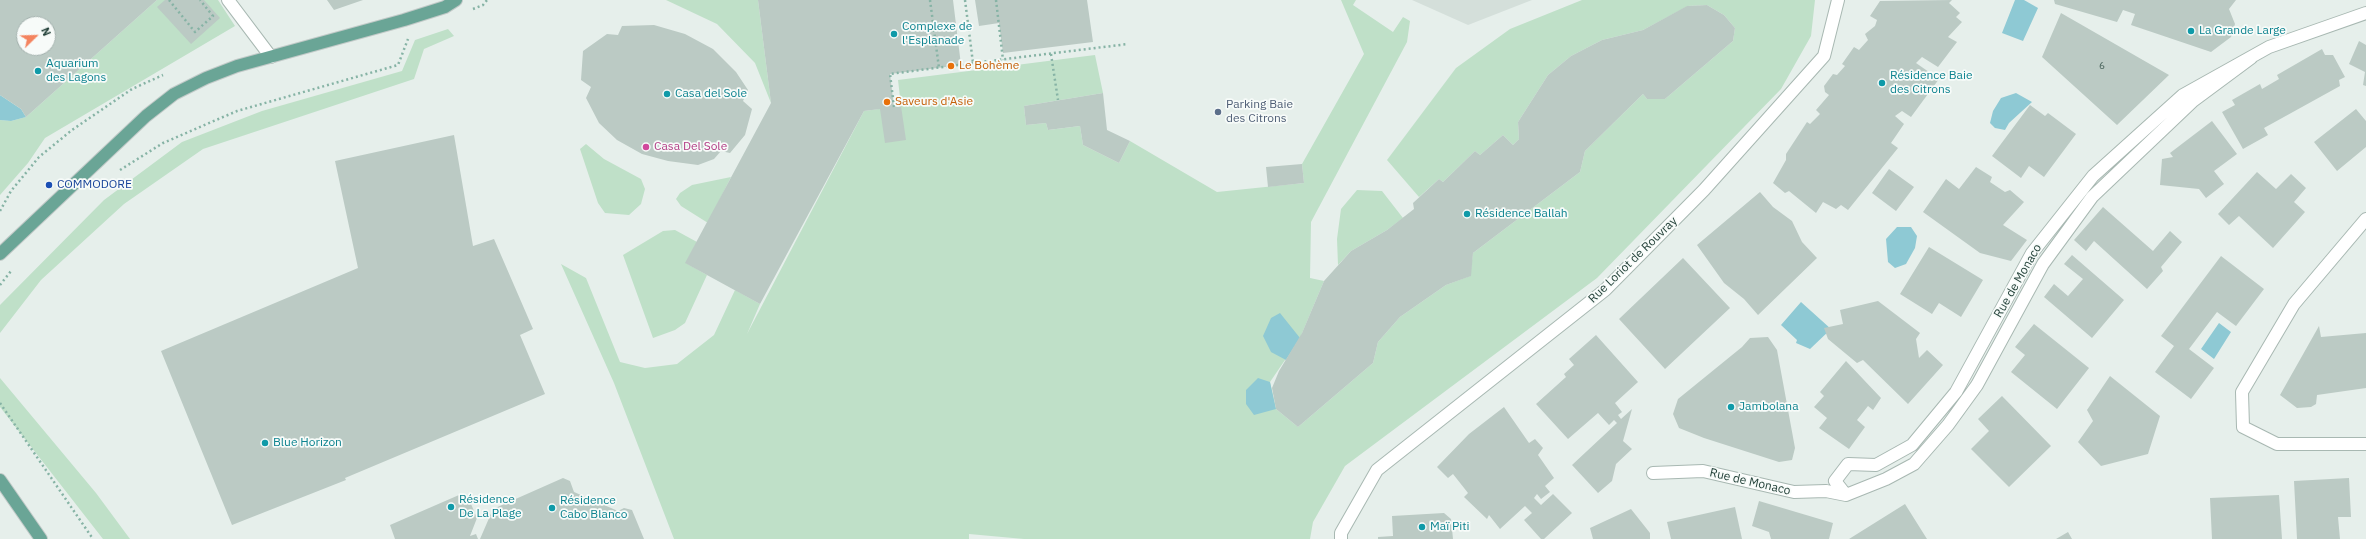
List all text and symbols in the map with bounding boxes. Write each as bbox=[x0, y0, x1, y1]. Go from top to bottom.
north arrow bbox=[16, 16, 56, 56]
place label: Complexe de l'Esplanade bbox=[902, 20, 972, 48]
place label: La Grande Large bbox=[2199, 24, 2286, 38]
text: N bbox=[38, 25, 54, 38]
marker: La Grande Large bbox=[2186, 26, 2196, 36]
marker: Complexe de l'Esplanade bbox=[889, 29, 899, 39]
place label: Aquarium des Lagons bbox=[46, 57, 106, 85]
place label: Le Bohème bbox=[959, 59, 1019, 73]
house number: 6 bbox=[2099, 60, 2105, 72]
marker: Le Bohème bbox=[946, 61, 956, 71]
marker: Aquarium des Lagons bbox=[33, 66, 43, 76]
place label: Résidence Baie des Citrons bbox=[1890, 69, 1973, 97]
marker: Résidence Baie des Citrons bbox=[1877, 78, 1887, 88]
place label: Casa del Sole bbox=[675, 87, 747, 101]
marker: Casa del Sole bbox=[662, 89, 672, 99]
place label: Saveurs d'Asie bbox=[895, 95, 973, 109]
marker: Saveurs d'Asie bbox=[882, 97, 892, 107]
place label: Parking Baie des Citrons bbox=[1226, 98, 1293, 126]
marker: Parking Baie des Citrons bbox=[1213, 107, 1223, 117]
place label: Casa Del Sole bbox=[654, 140, 727, 154]
marker: Casa Del Sole bbox=[641, 142, 651, 152]
place label: COMMODORE bbox=[57, 178, 132, 192]
marker: COMMODORE bbox=[44, 180, 54, 190]
place label: Résidence Ballah bbox=[1475, 207, 1568, 221]
marker: Résidence Ballah bbox=[1462, 209, 1472, 219]
street label: Rue Loriot de Rouvray bbox=[1586, 214, 1680, 306]
street label: Rue de Monaco bbox=[1991, 242, 2045, 320]
place label: Jambolana bbox=[1739, 400, 1799, 414]
marker: Jambolana bbox=[1726, 402, 1736, 412]
place label: Blue Horizon bbox=[273, 436, 342, 450]
marker: Blue Horizon bbox=[260, 438, 270, 448]
street label: Rue de Monaco bbox=[1708, 466, 1792, 498]
place label: Résidence De La Plage bbox=[459, 493, 522, 521]
place label: Résidence Cabo Blanco bbox=[560, 494, 627, 522]
marker: Résidence De La Plage bbox=[446, 502, 456, 512]
marker: Résidence Cabo Blanco bbox=[547, 503, 557, 513]
place label: Maï Piti bbox=[1430, 520, 1469, 534]
marker: Maï Piti bbox=[1417, 522, 1427, 532]

